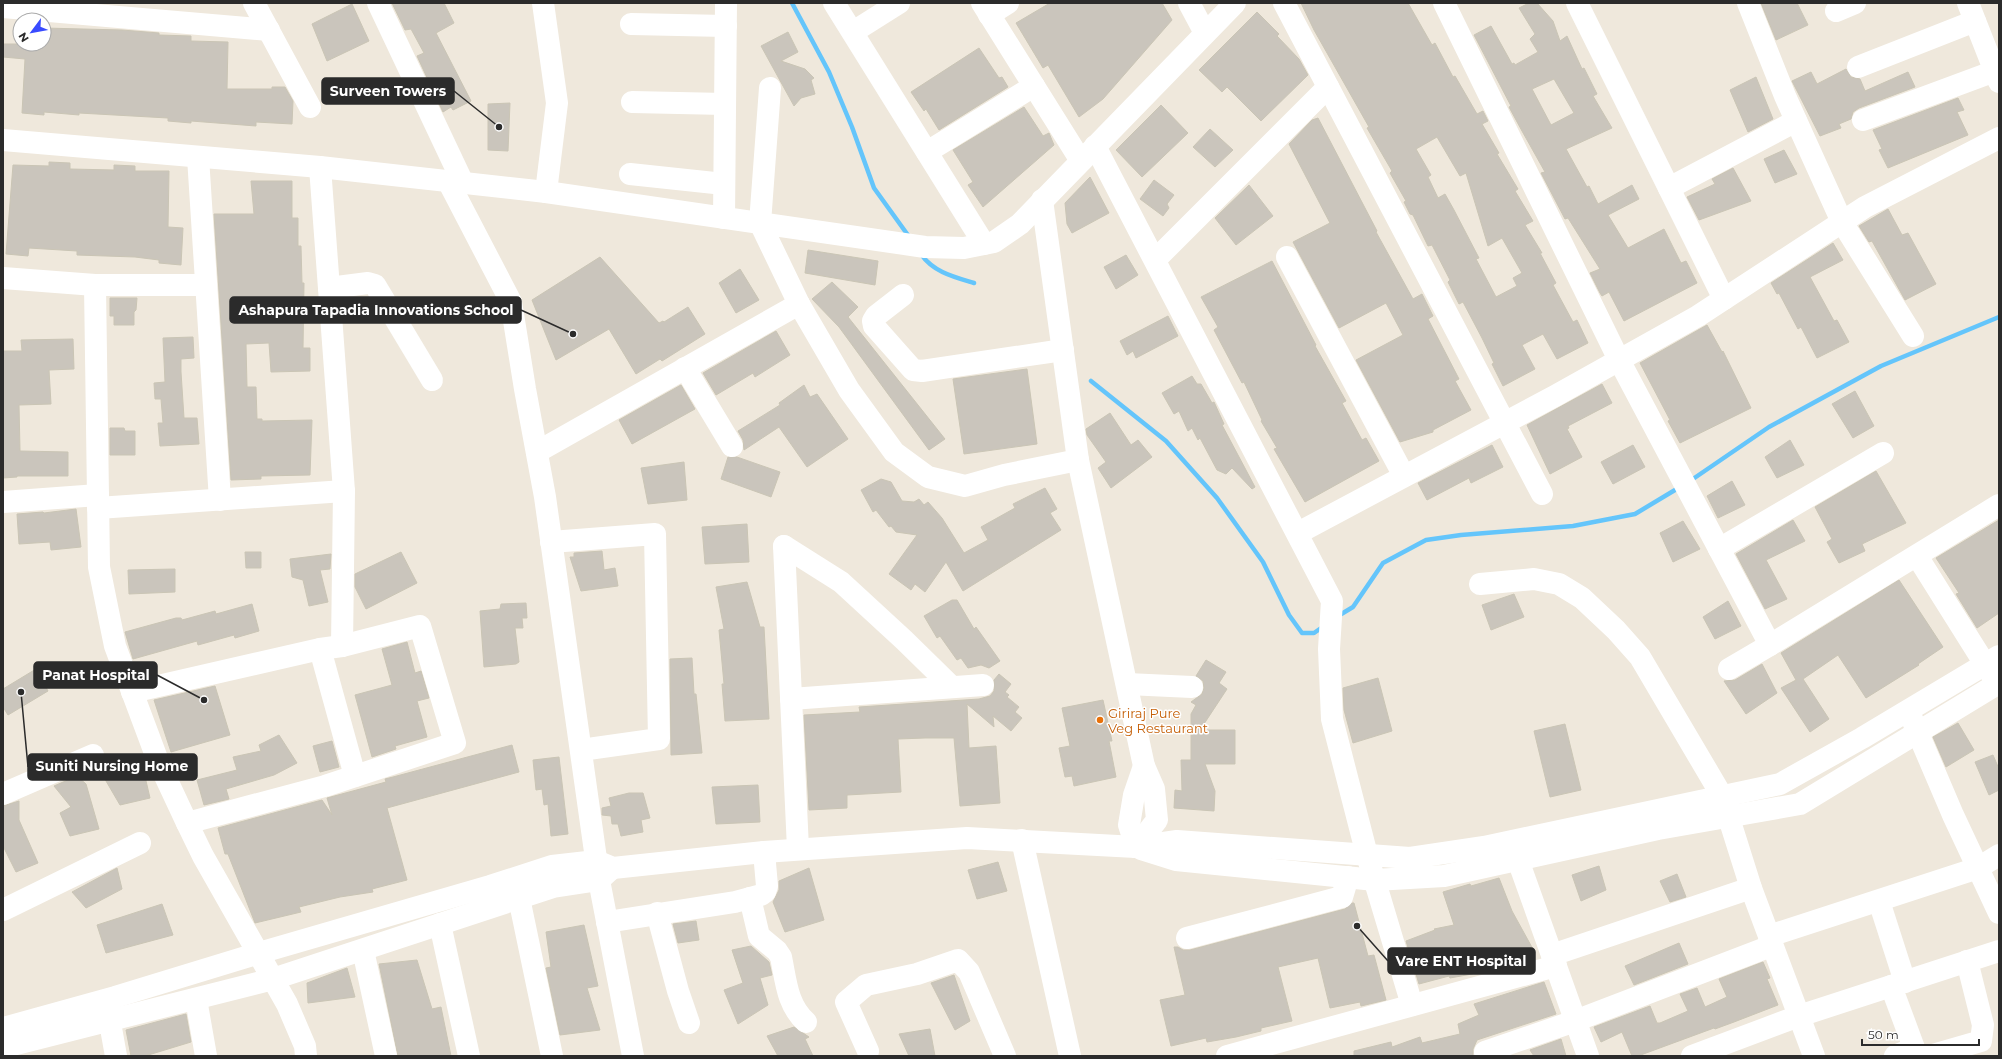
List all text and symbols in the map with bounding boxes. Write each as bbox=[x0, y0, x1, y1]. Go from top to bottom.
north arrow bbox=[12, 12, 52, 52]
text: N bbox=[15, 30, 32, 45]
callout: Surveen Towers bbox=[322, 78, 454, 104]
text: Surveen Towers bbox=[330, 82, 447, 100]
callout: Ashapura Tapadia Innovations School bbox=[230, 297, 521, 323]
text: Ashapura Tapadia Innovations School bbox=[237, 301, 514, 319]
callout: Panat Hospital bbox=[34, 662, 157, 688]
text: Panat Hospital bbox=[42, 666, 150, 684]
place label: Giriraj Pure Veg Restaurant bbox=[1108, 705, 1208, 736]
marker: Giriraj Pure Veg Restaurant bbox=[1095, 715, 1105, 725]
callout: Suniti Nursing Home bbox=[28, 754, 197, 780]
text: Suniti Nursing Home bbox=[36, 757, 189, 775]
callout: Vare ENT Hospital bbox=[1388, 948, 1535, 974]
text: Vare ENT Hospital bbox=[1395, 952, 1526, 970]
scale bar bbox=[1862, 1021, 1979, 1047]
text: 50 m bbox=[1868, 1027, 1899, 1042]

